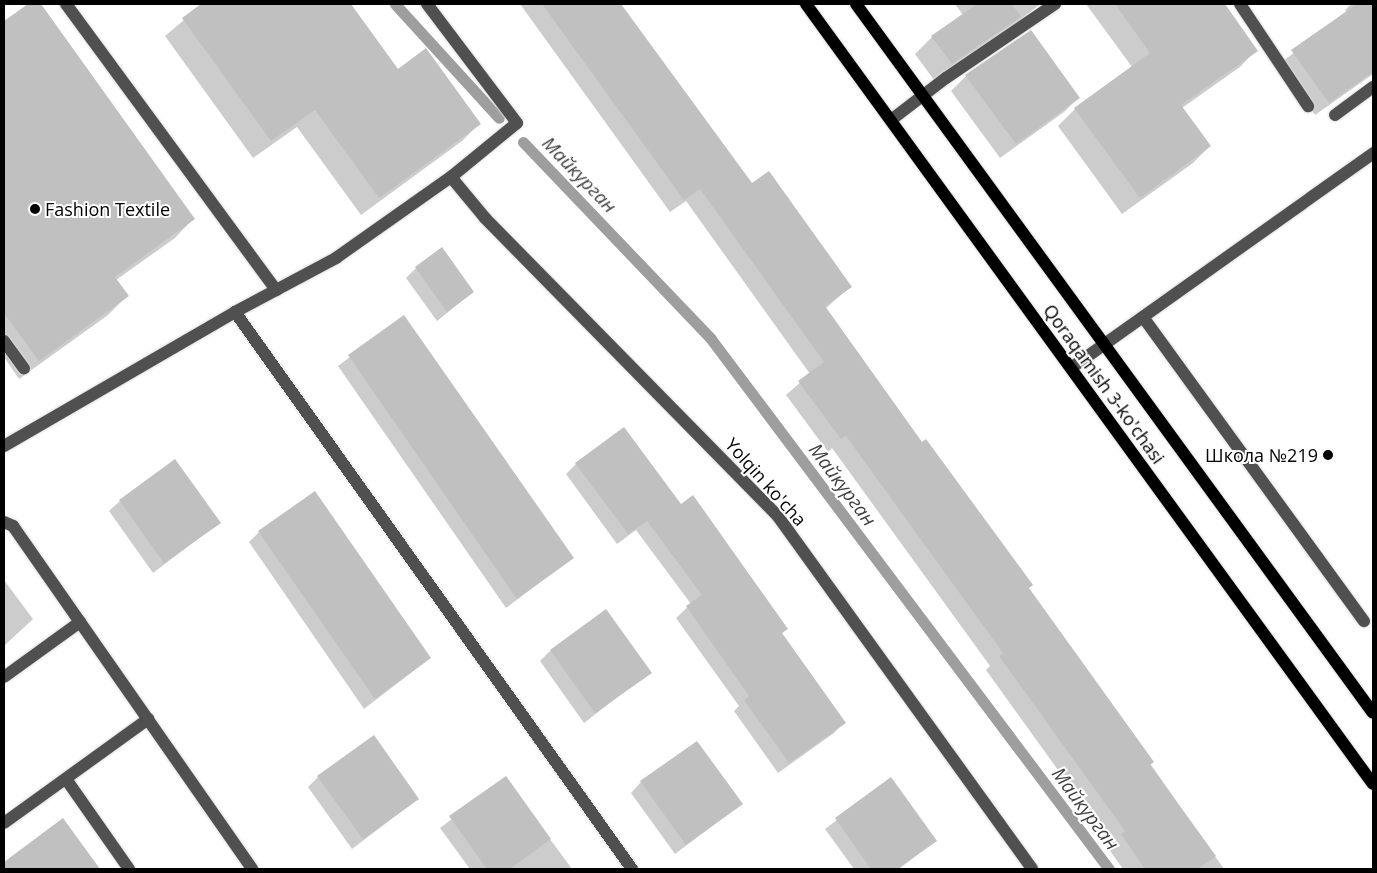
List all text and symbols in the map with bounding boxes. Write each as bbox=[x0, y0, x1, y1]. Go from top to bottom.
water label: Майкурган bbox=[537, 132, 621, 218]
place label: Fashion Textile bbox=[45, 198, 170, 220]
marker: Fashion Textile bbox=[29, 203, 41, 215]
street label: Qoraqamish 3-ko'chasi bbox=[1039, 300, 1169, 468]
street label: Yolqin ko'cha bbox=[721, 434, 811, 530]
water label: Майкурган bbox=[804, 439, 880, 531]
place label: Школа №219 bbox=[1205, 444, 1318, 466]
marker: Школа №219 bbox=[1322, 449, 1334, 461]
water label: Майкурган bbox=[1047, 763, 1123, 855]

